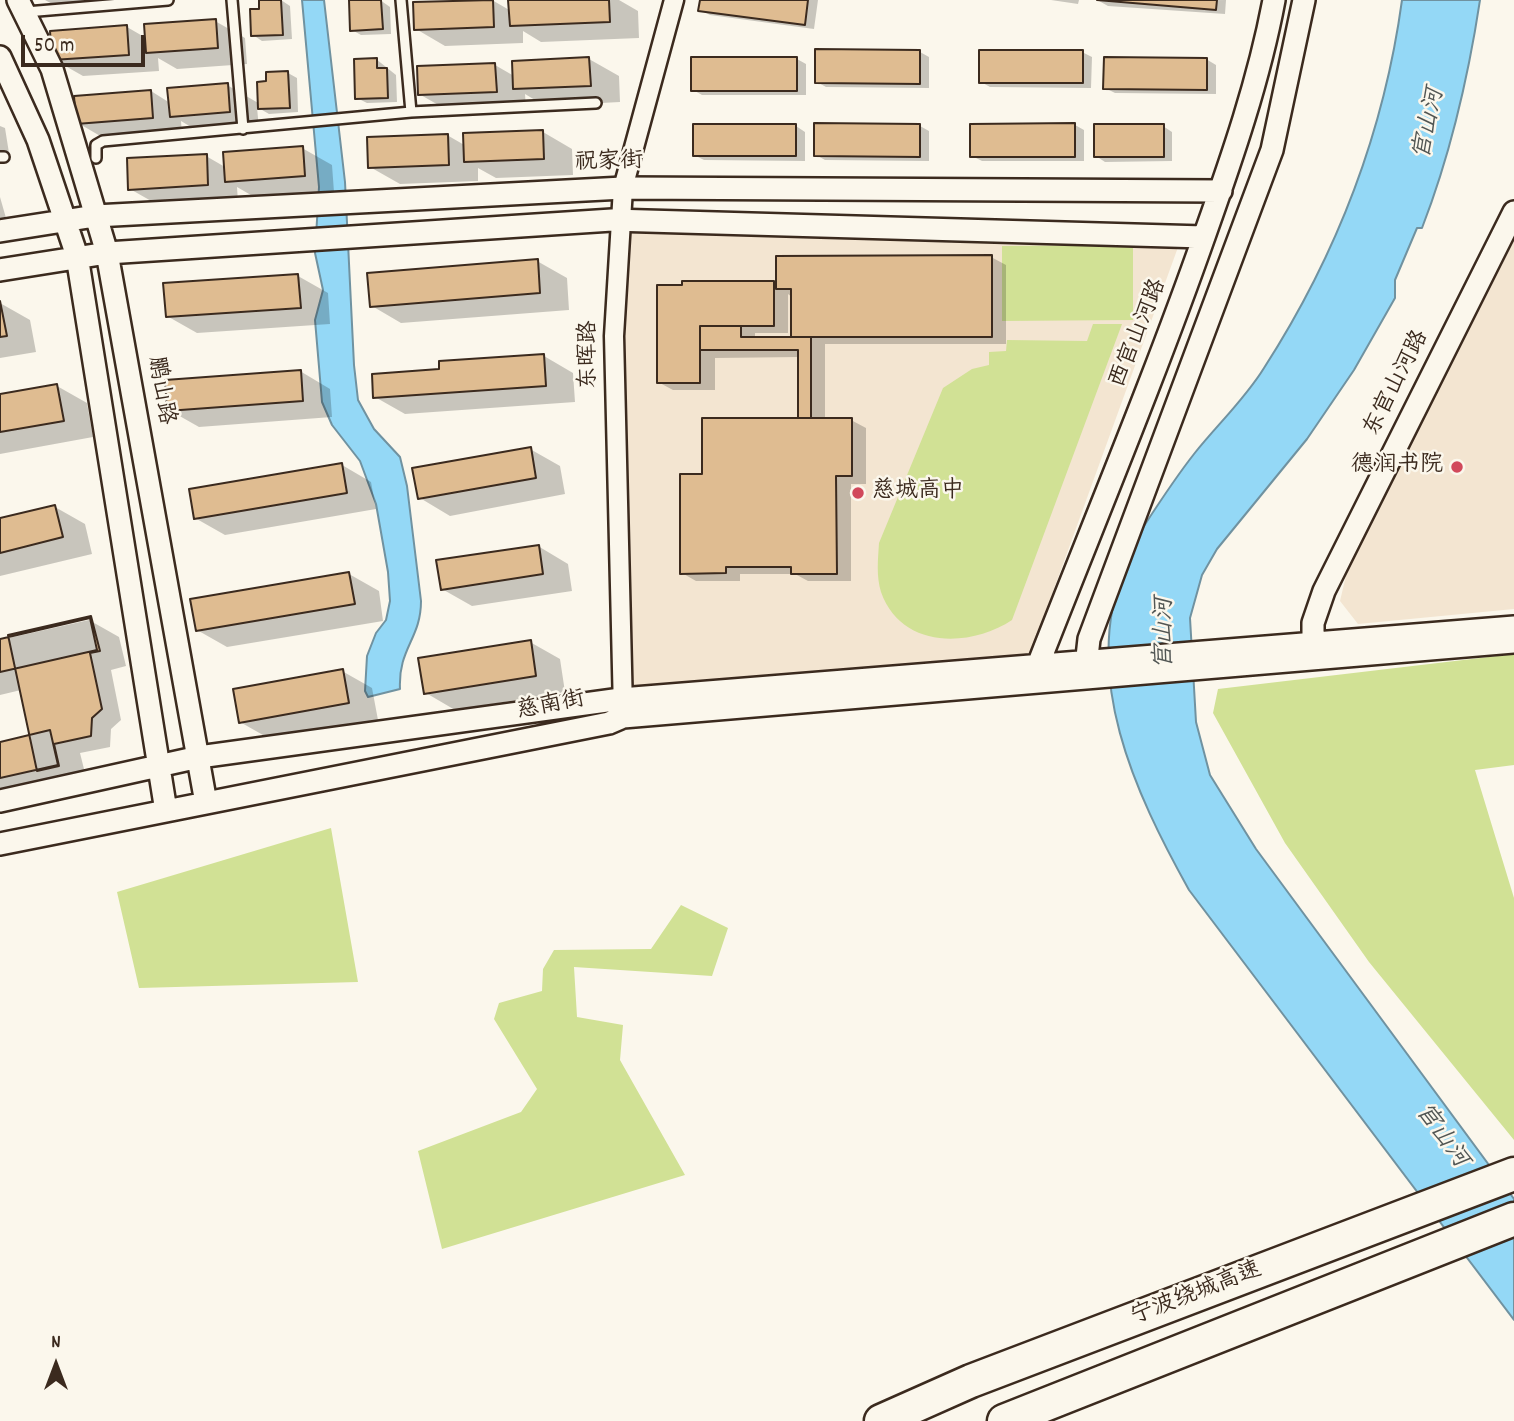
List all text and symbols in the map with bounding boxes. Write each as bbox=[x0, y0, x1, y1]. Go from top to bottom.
scale bar bbox=[24, 21, 149, 65]
text: 50 m bbox=[34, 32, 74, 62]
water label: 官山河 bbox=[1409, 86, 1453, 162]
street label: 祝家街 bbox=[574, 149, 644, 179]
street label: 西官山河路 bbox=[1106, 276, 1174, 392]
street label: 东晖路 bbox=[577, 321, 605, 389]
street label: 东官山河路 bbox=[1360, 327, 1436, 441]
street label: 鹏山路 bbox=[139, 355, 179, 427]
place label: 德润书院 bbox=[1351, 453, 1443, 481]
marker: 德润书院 bbox=[1449, 459, 1465, 475]
place label: 慈城高中 bbox=[872, 479, 964, 507]
marker: 慈城高中 bbox=[850, 485, 866, 501]
water label: 官山河 bbox=[1153, 597, 1181, 669]
street label: 慈南街 bbox=[515, 687, 587, 727]
water label: 官山河 bbox=[1407, 1099, 1473, 1175]
street label: 宁波绕城高速 bbox=[1128, 1257, 1266, 1333]
north arrow bbox=[21, 1330, 91, 1400]
text: N bbox=[51, 1330, 61, 1357]

